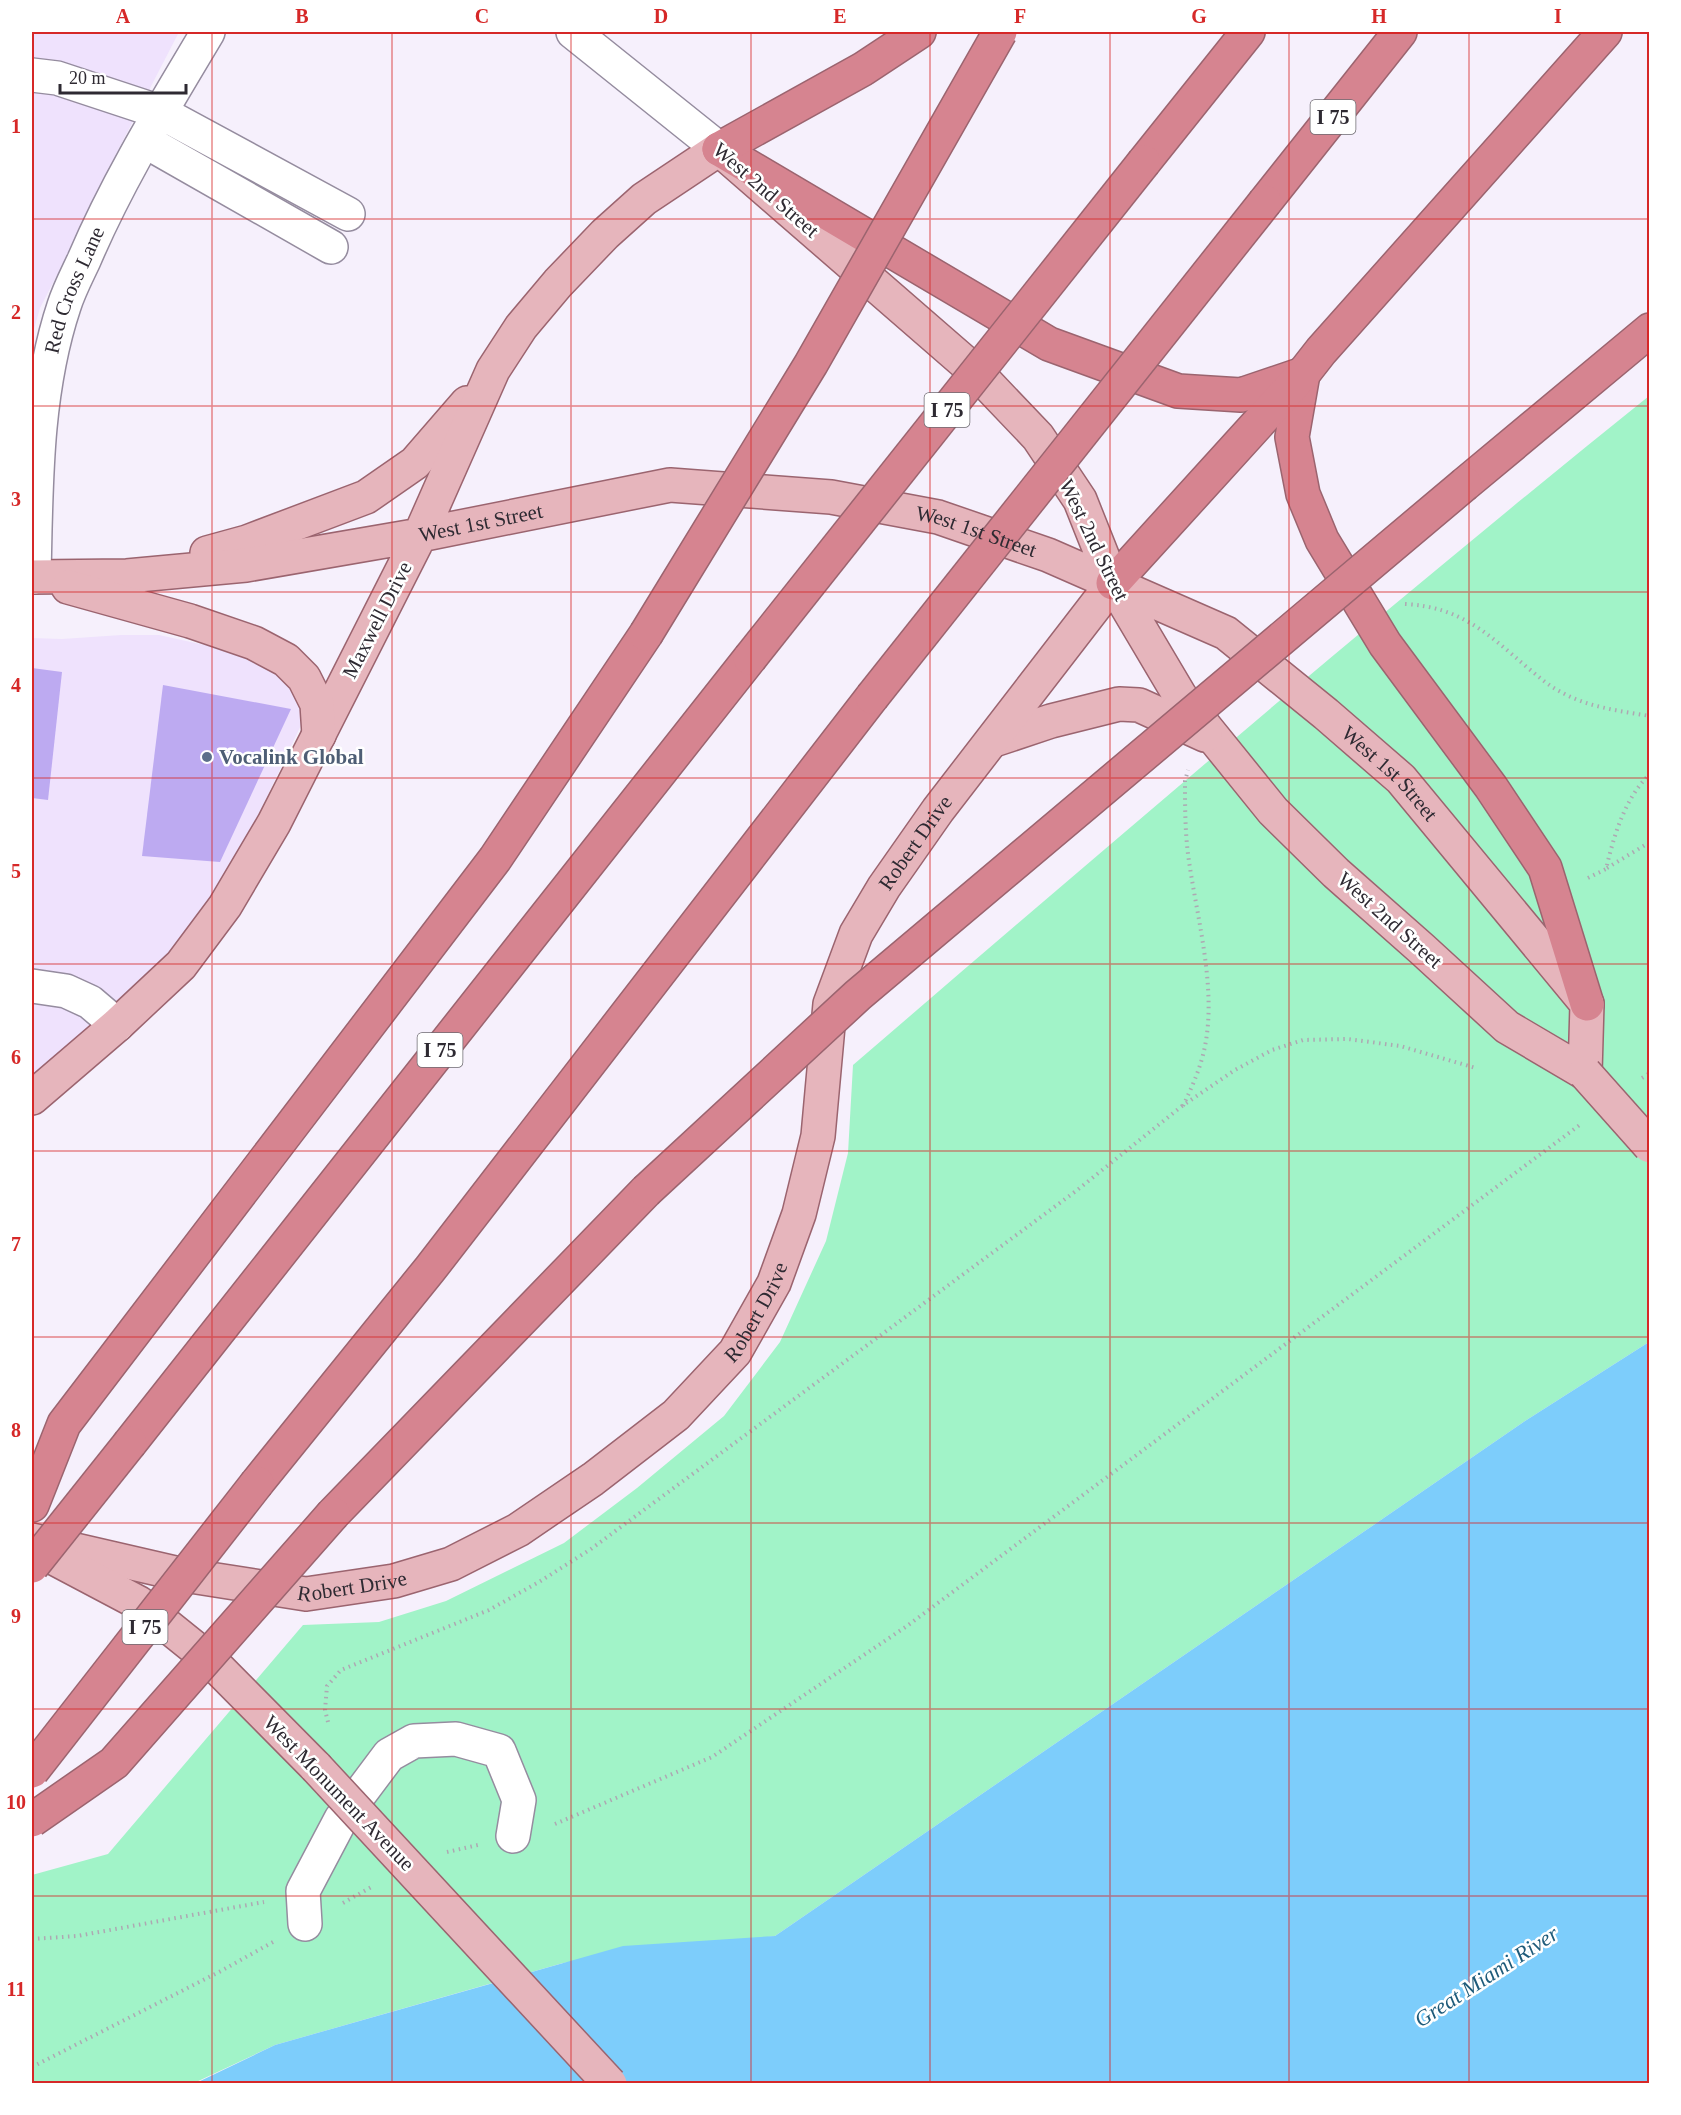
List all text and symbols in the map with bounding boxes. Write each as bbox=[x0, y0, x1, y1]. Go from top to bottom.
text: A bbox=[116, 5, 131, 27]
text: B bbox=[295, 5, 309, 27]
text: C bbox=[475, 5, 489, 27]
text: D bbox=[654, 5, 668, 27]
text: E bbox=[833, 5, 847, 27]
text: F bbox=[1014, 5, 1026, 27]
text: G bbox=[1191, 5, 1207, 27]
text: H bbox=[1371, 5, 1387, 27]
text: I bbox=[1554, 5, 1562, 27]
scale bar bbox=[60, 57, 186, 95]
text: 20 m bbox=[69, 68, 106, 88]
road number: I 75 bbox=[1310, 100, 1356, 134]
text: 1 bbox=[11, 115, 21, 137]
street label: West 2nd Street bbox=[708, 137, 824, 243]
street label: Red Cross Lane bbox=[39, 223, 109, 356]
text: 2 bbox=[11, 301, 21, 323]
road number: I 75 bbox=[924, 393, 970, 427]
street label: West 2nd Street bbox=[1054, 475, 1134, 605]
text: 3 bbox=[11, 488, 21, 510]
street label: West 1st Street bbox=[417, 499, 545, 547]
street label: West 1st Street bbox=[914, 501, 1040, 562]
street label: Maxwell Drive bbox=[337, 558, 417, 682]
text: 4 bbox=[11, 674, 21, 696]
street label: West 1st Street bbox=[1337, 721, 1443, 826]
place label: Vocalink Global bbox=[219, 745, 364, 769]
marker: Vocalink Global bbox=[200, 750, 214, 764]
street label: Robert Drive bbox=[874, 790, 957, 895]
text: 5 bbox=[11, 860, 21, 882]
street label: West 2nd Street bbox=[1333, 867, 1447, 973]
road number: I 75 bbox=[418, 1033, 462, 1067]
text: 6 bbox=[11, 1046, 21, 1068]
text: 7 bbox=[11, 1233, 21, 1255]
street label: Robert Drive bbox=[719, 1259, 792, 1367]
text: 8 bbox=[11, 1419, 21, 1441]
street label: Robert Drive bbox=[296, 1566, 410, 1607]
text: 9 bbox=[11, 1605, 21, 1627]
road number: I 75 bbox=[122, 1610, 168, 1644]
street label: West Monument Avenue bbox=[259, 1710, 419, 1876]
text: 10 bbox=[6, 1791, 26, 1813]
water label: Great Miami River bbox=[1410, 1920, 1563, 2032]
text: 11 bbox=[7, 1978, 25, 2000]

